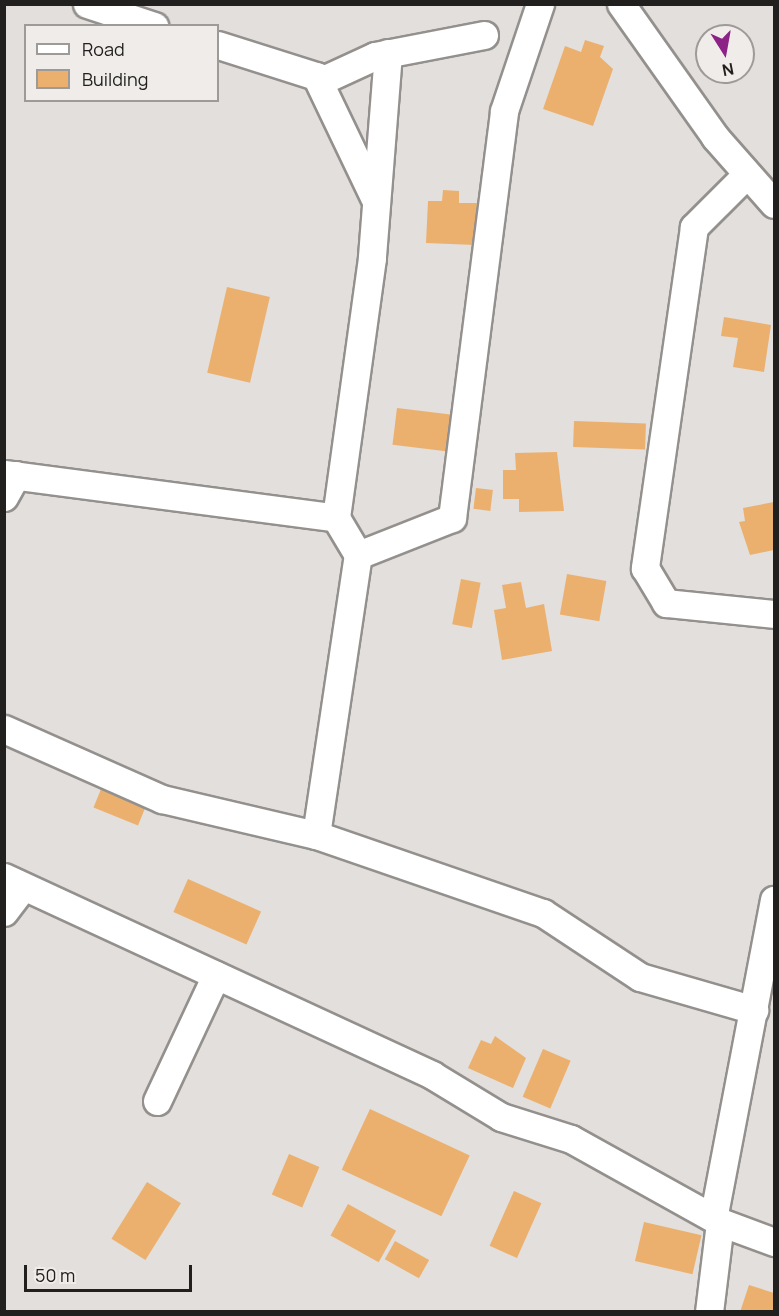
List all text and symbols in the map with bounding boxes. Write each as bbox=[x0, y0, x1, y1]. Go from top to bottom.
legend bbox=[24, 24, 219, 102]
north arrow bbox=[695, 24, 755, 84]
text: Road bbox=[82, 37, 125, 61]
text: N bbox=[720, 58, 736, 82]
text: Building bbox=[82, 67, 148, 91]
scale bar bbox=[27, 1253, 195, 1291]
text: 50 m bbox=[35, 1263, 75, 1287]

